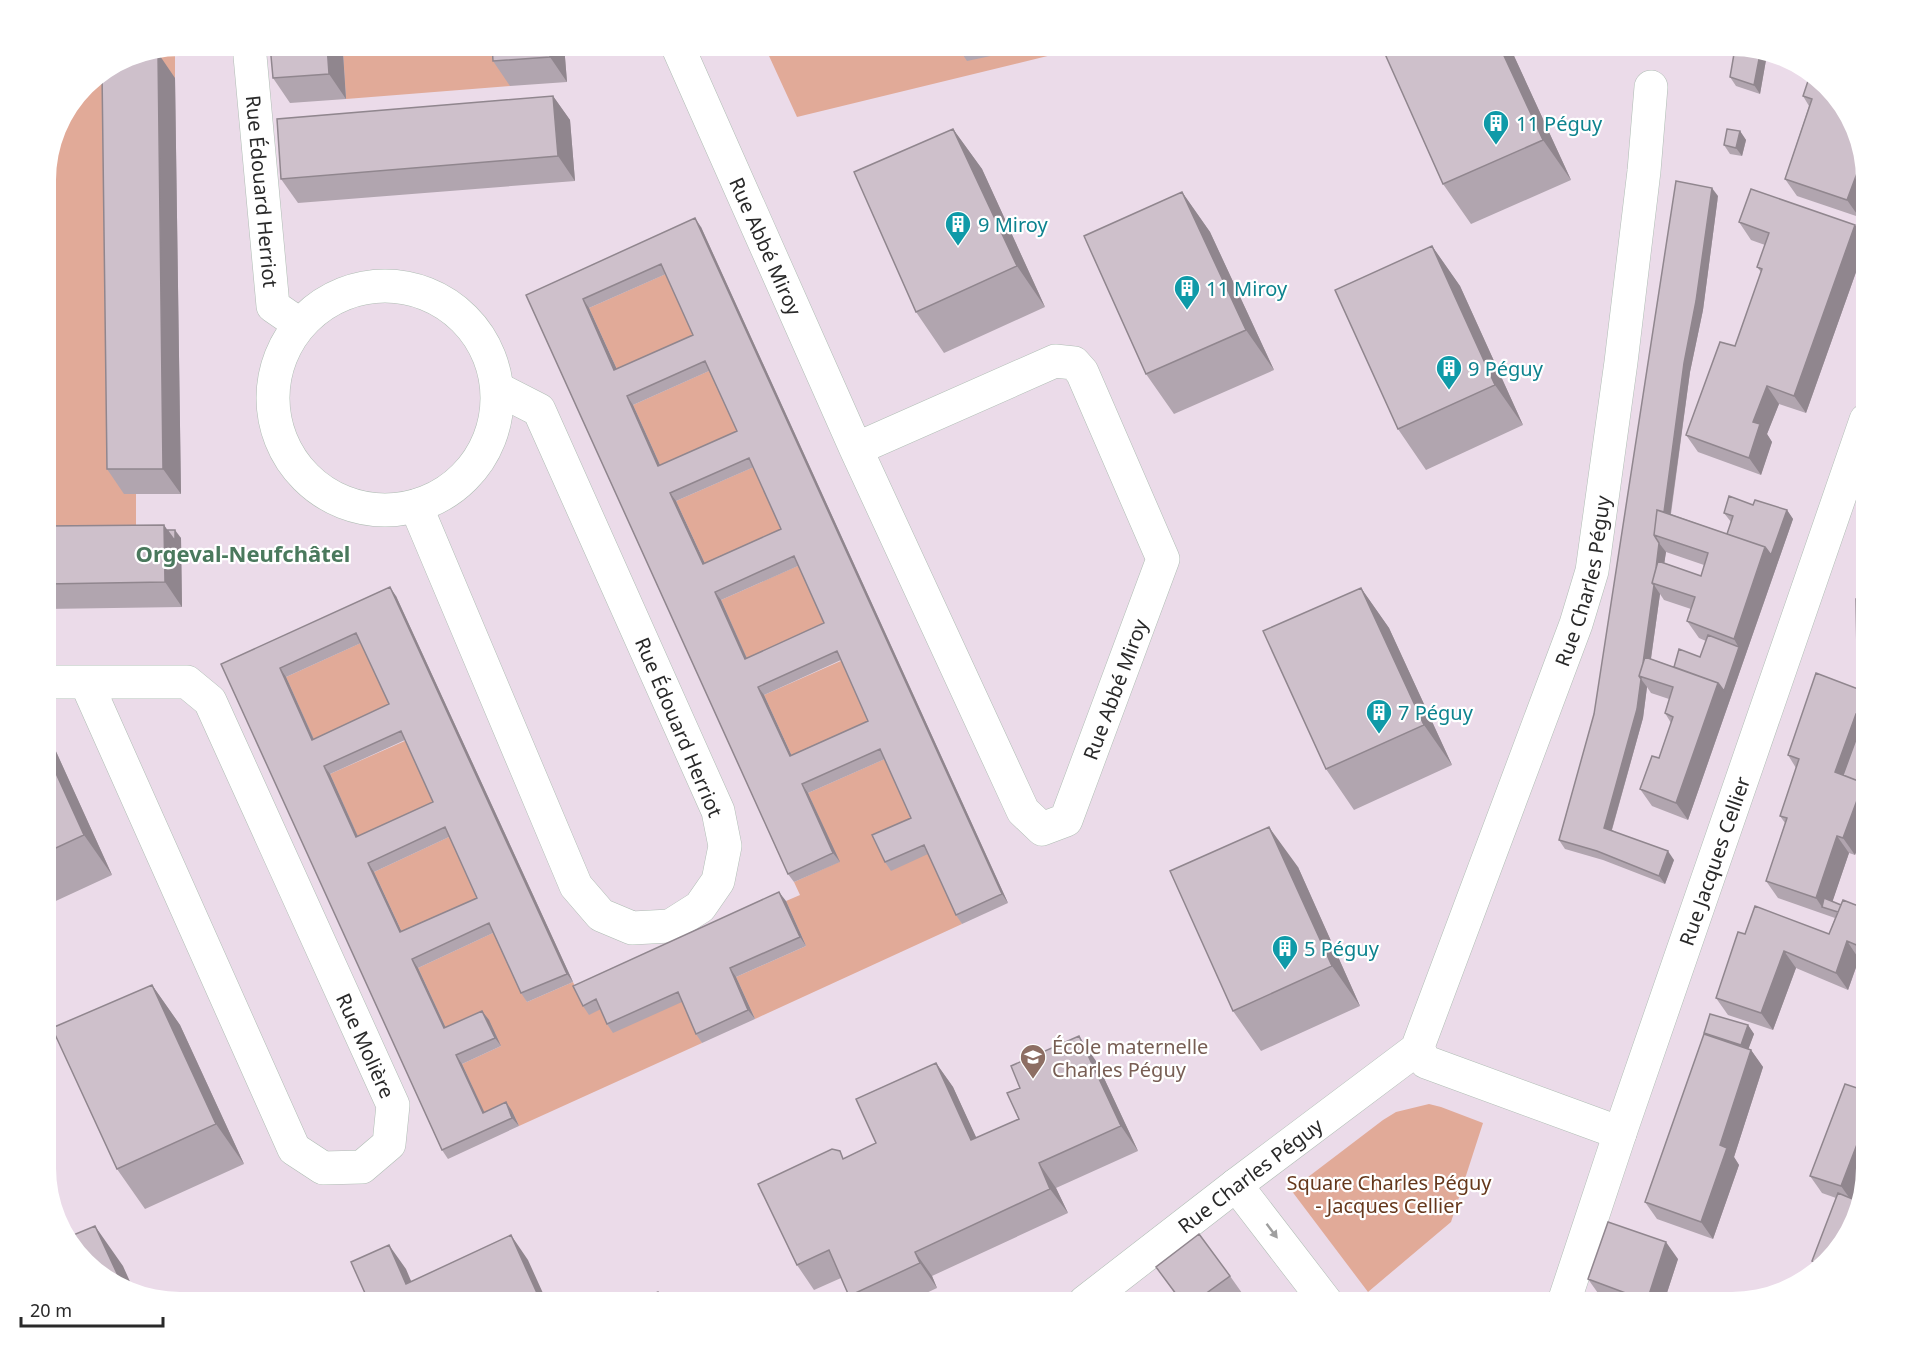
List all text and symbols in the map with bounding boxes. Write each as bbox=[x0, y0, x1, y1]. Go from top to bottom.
street label: Rue Édouard Herriot bbox=[240, 94, 285, 289]
building icon: 11 Péguy bbox=[1481, 108, 1511, 146]
place label: 11 Péguy bbox=[1516, 110, 1603, 137]
street label: Rue Abbé Miroy bbox=[724, 173, 809, 320]
building icon: 9 Miroy bbox=[943, 209, 973, 247]
place label: 9 Miroy bbox=[978, 211, 1049, 238]
building icon: 11 Miroy bbox=[1172, 273, 1202, 311]
place label: 11 Miroy bbox=[1206, 275, 1288, 302]
building icon: 9 Péguy bbox=[1434, 353, 1464, 391]
place label: 9 Péguy bbox=[1468, 355, 1544, 382]
street label: Rue Charles Péguy bbox=[1548, 493, 1616, 670]
district label: Orgeval-Neufchâtel bbox=[136, 538, 350, 568]
street label: Rue Abbé Miroy bbox=[1076, 614, 1153, 763]
street label: Rue Édouard Herriot bbox=[629, 633, 729, 821]
building icon: 7 Péguy bbox=[1364, 697, 1394, 735]
place label: 7 Péguy bbox=[1398, 699, 1474, 726]
street label: Rue Jacques Cellier bbox=[1672, 773, 1756, 949]
building icon: 5 Péguy bbox=[1270, 933, 1300, 971]
place label: 5 Péguy bbox=[1304, 935, 1380, 962]
street label: Rue Molière bbox=[331, 989, 402, 1102]
place label: École maternelle Charles Péguy bbox=[1052, 1033, 1208, 1083]
school or university icon: École maternelle Charles Péguy bbox=[1018, 1042, 1048, 1080]
street label: Rue Charles Péguy bbox=[1172, 1111, 1328, 1239]
park label: Square Charles Péguy - Jacques Cellier bbox=[1286, 1169, 1492, 1219]
one-way arrow bbox=[1265, 1224, 1277, 1239]
scale bar bbox=[21, 1290, 164, 1328]
text: 20 m bbox=[30, 1298, 72, 1322]

